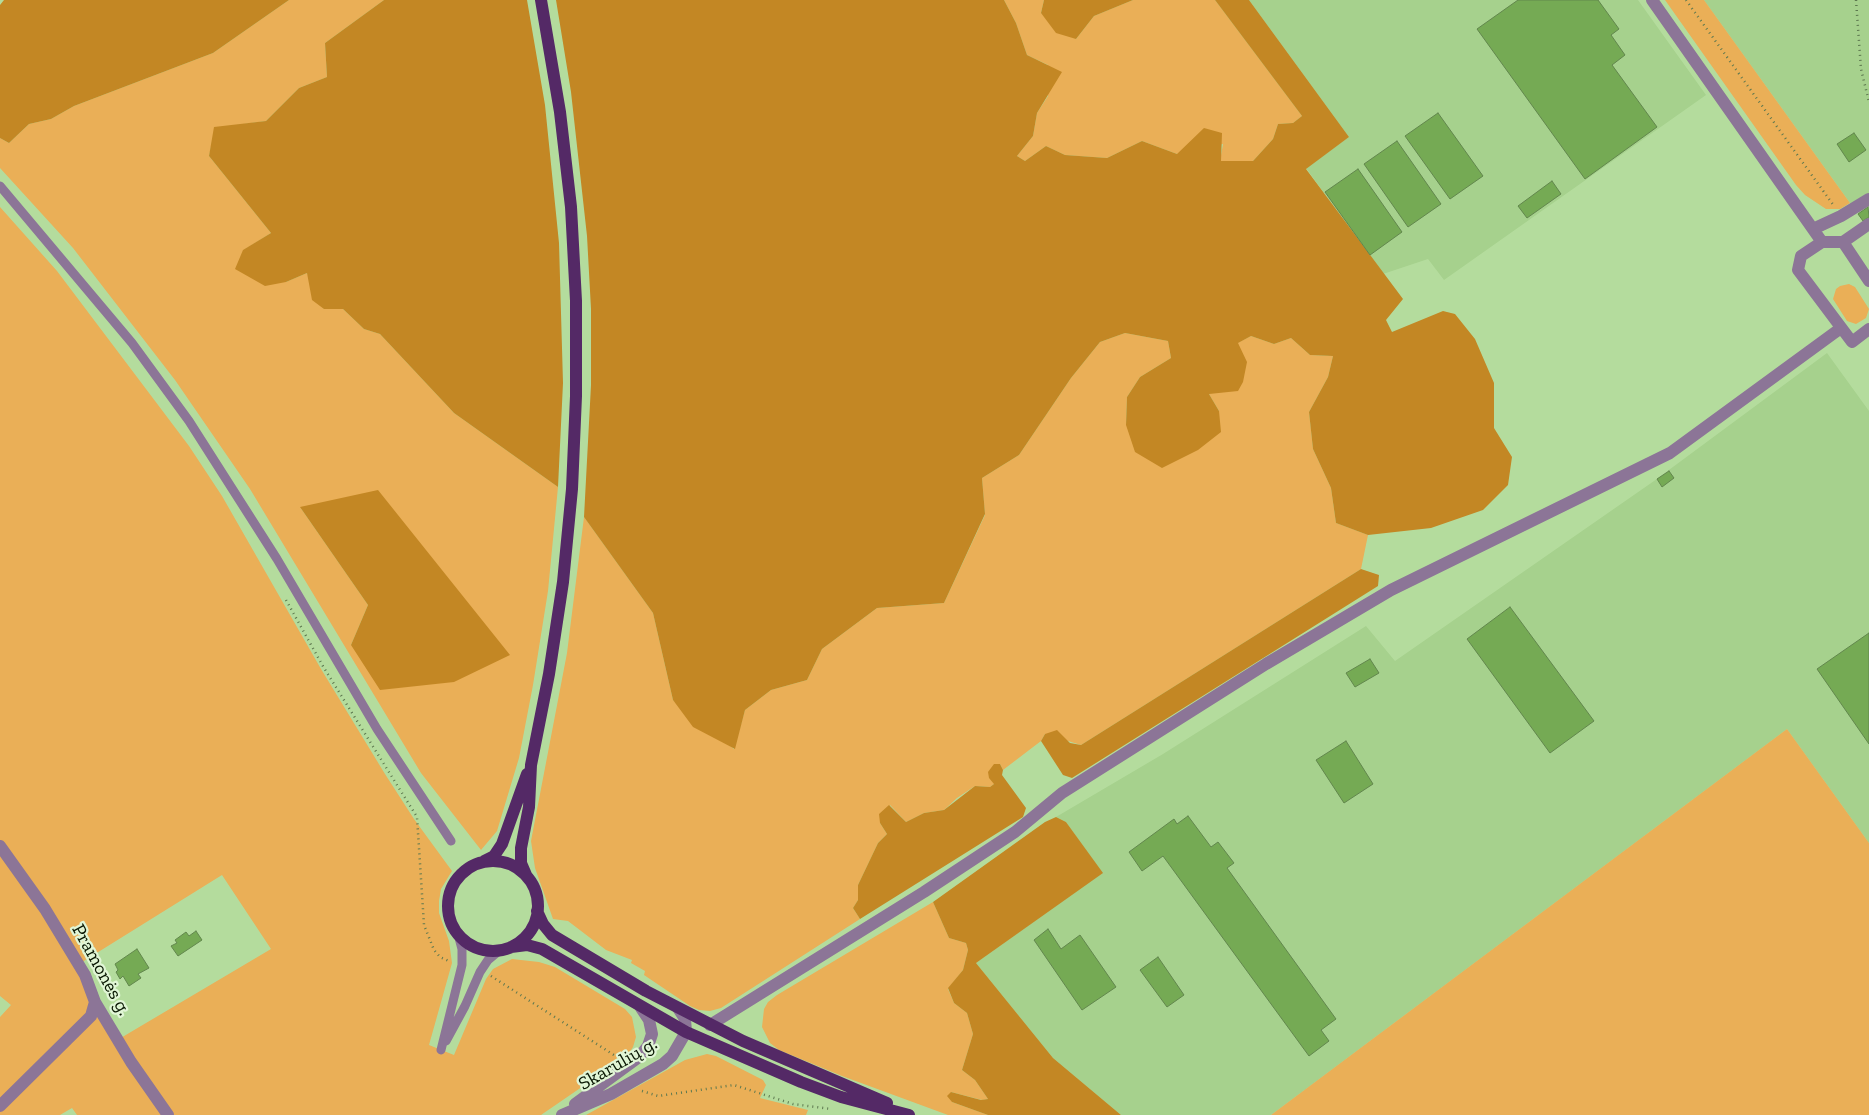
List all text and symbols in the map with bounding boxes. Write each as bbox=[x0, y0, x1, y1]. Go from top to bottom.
street label: Pramonės g. bbox=[67, 920, 135, 1020]
street label: Skarulių g. bbox=[574, 1032, 662, 1096]

